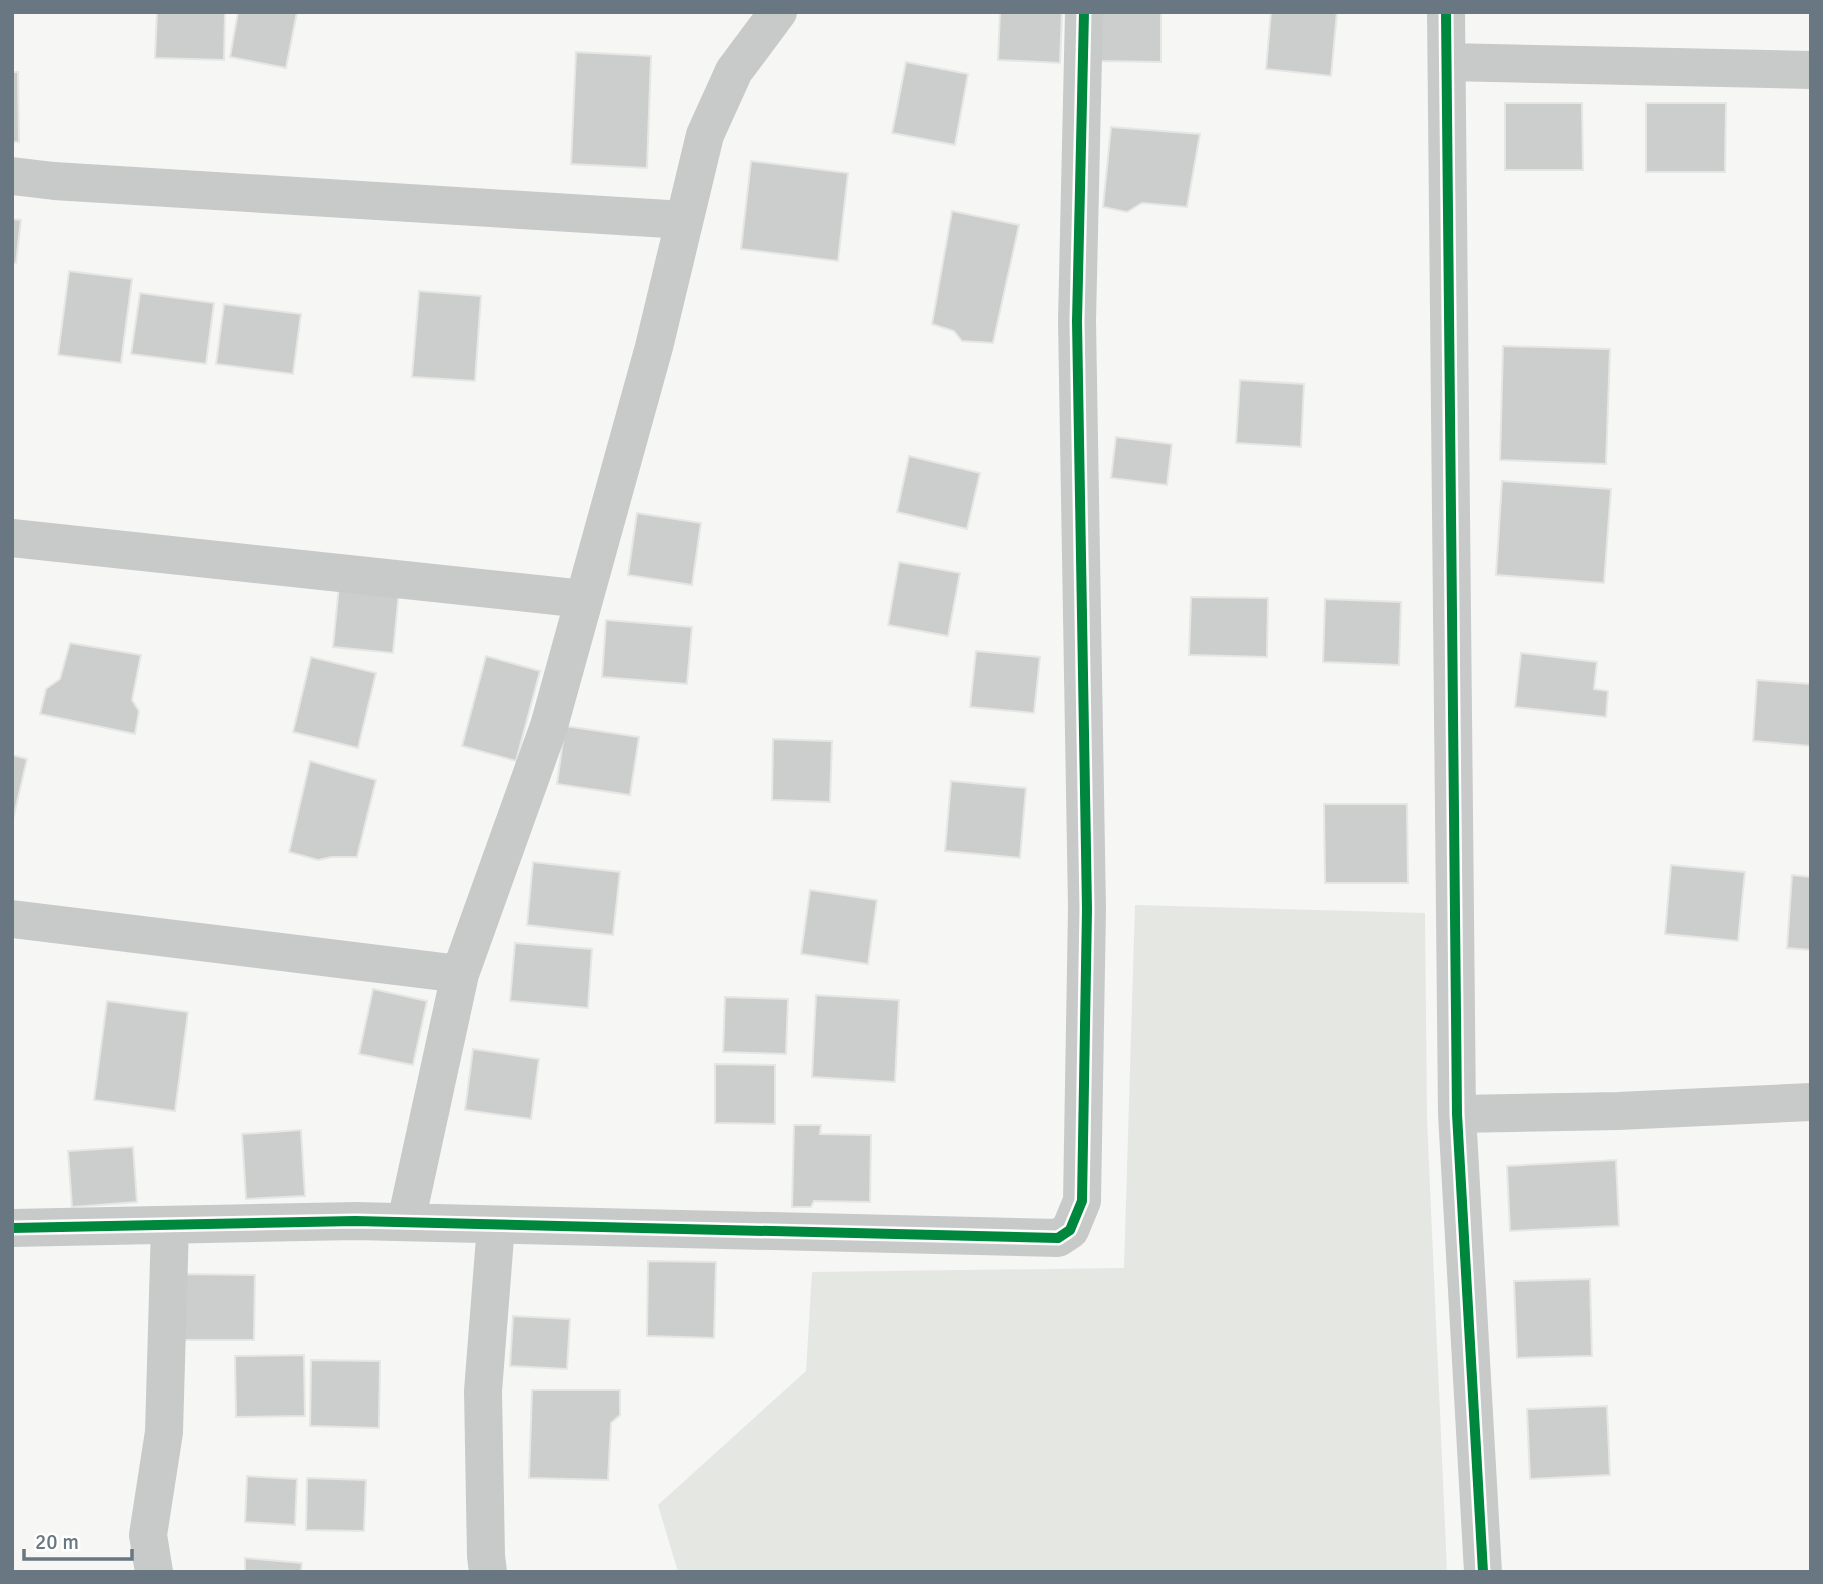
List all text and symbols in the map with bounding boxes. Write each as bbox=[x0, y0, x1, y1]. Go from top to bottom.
scale bar bbox=[24, 1518, 133, 1562]
text: 20 m bbox=[35, 1529, 79, 1555]

